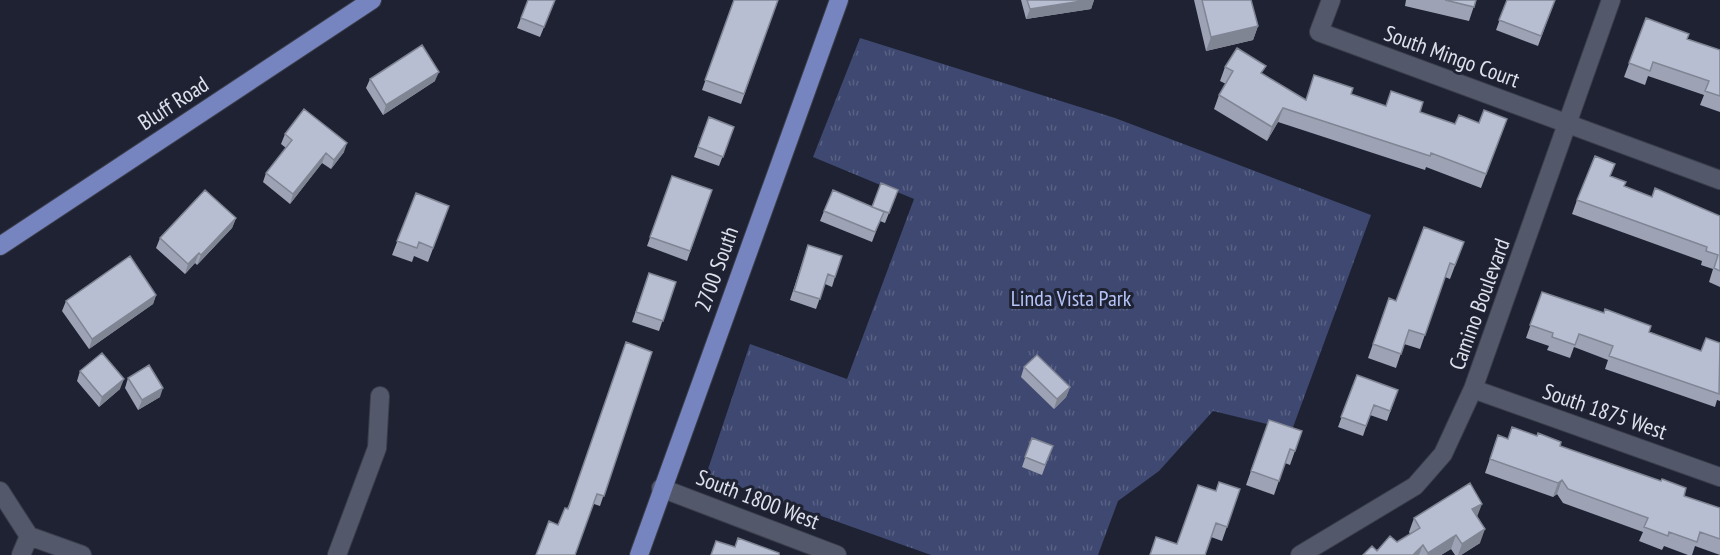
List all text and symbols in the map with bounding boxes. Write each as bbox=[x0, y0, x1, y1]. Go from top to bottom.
street label: South Mingo Court bbox=[1380, 19, 1524, 93]
street label: Bluff Road bbox=[132, 70, 214, 136]
street label: 2700 South bbox=[688, 223, 744, 315]
street label: Camino Boulevard bbox=[1442, 235, 1516, 373]
park label: Linda Vista Park bbox=[1011, 284, 1132, 312]
street label: South 1875 West bbox=[1539, 377, 1671, 445]
street label: South 1800 West bbox=[693, 463, 823, 535]

